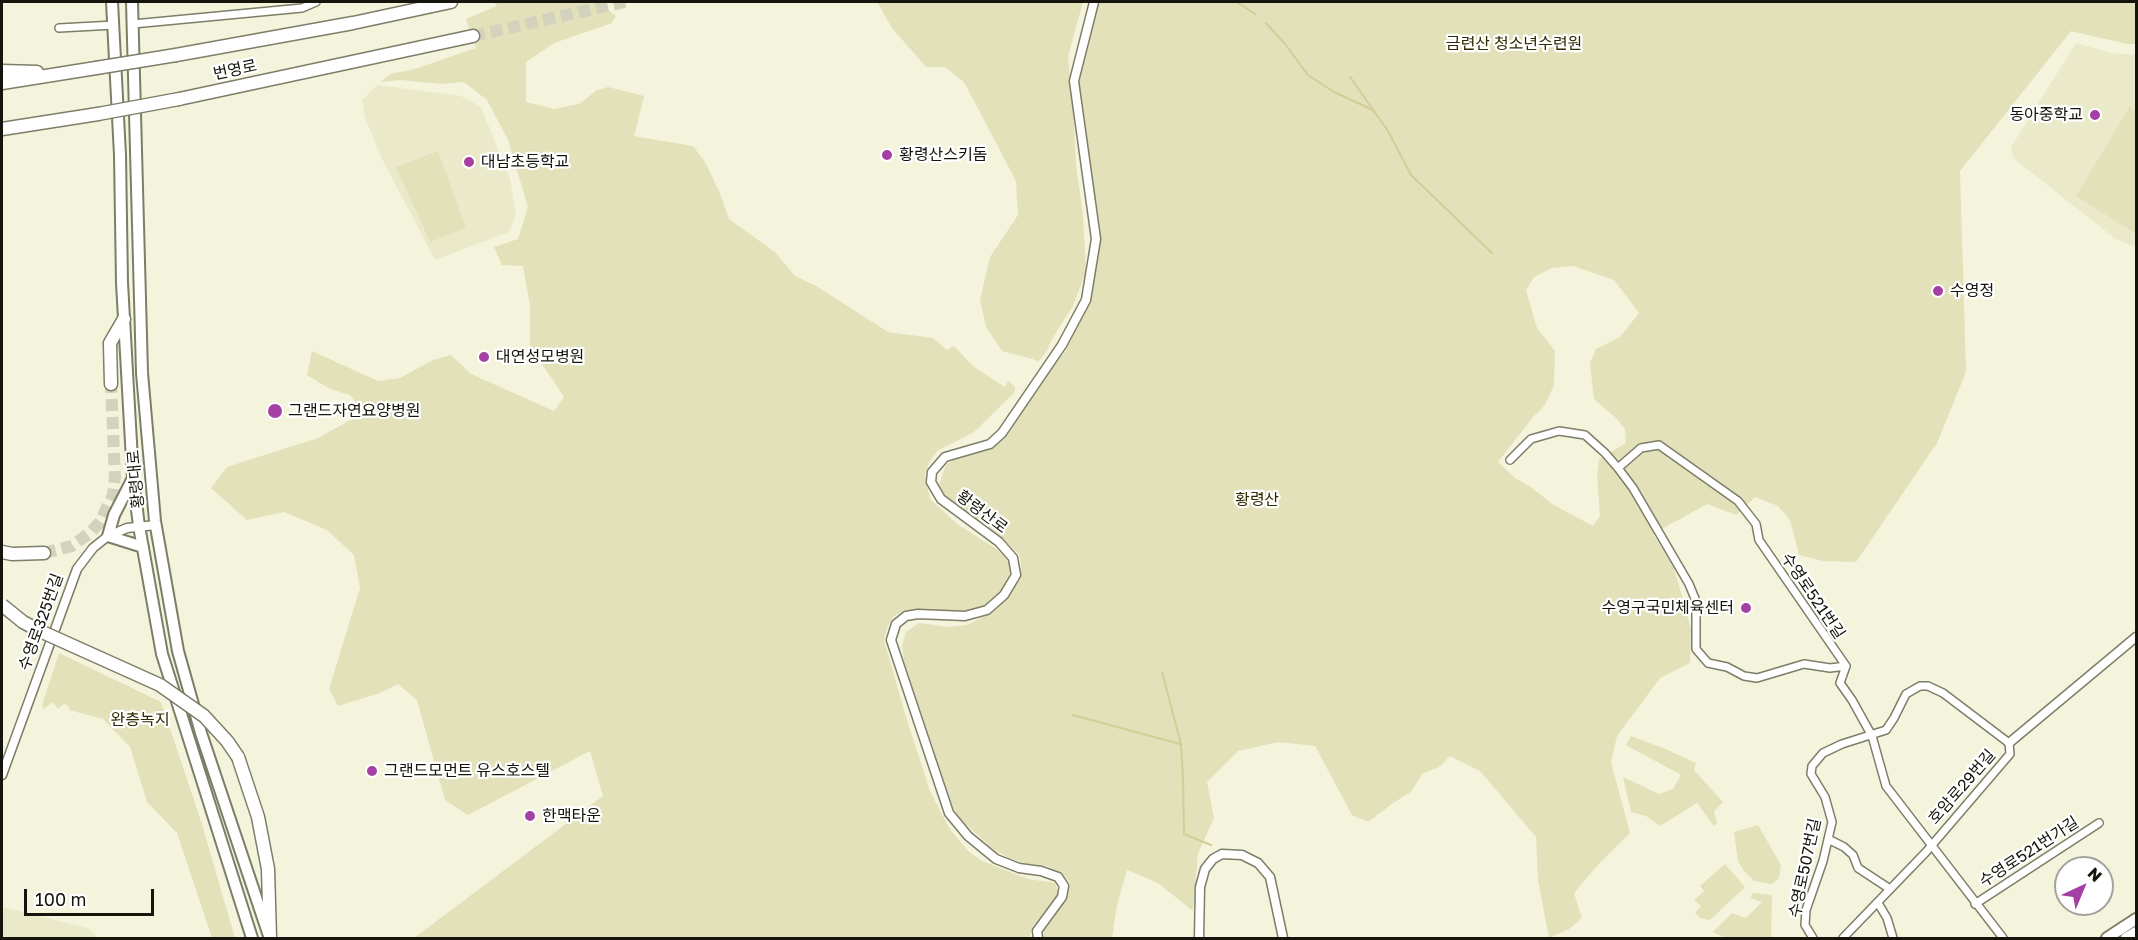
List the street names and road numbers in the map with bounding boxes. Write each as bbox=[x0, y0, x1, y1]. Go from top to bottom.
street label: 번영로 bbox=[211, 56, 259, 84]
street label: 황령대로 bbox=[124, 449, 148, 509]
street label: 황령산로 bbox=[953, 487, 1011, 537]
street label: 수영로521번길 bbox=[1777, 549, 1849, 643]
street label: 수영로325번길 bbox=[15, 571, 67, 673]
street label: 호암로29번길 bbox=[1924, 746, 2000, 828]
street label: 수영로521번가길 bbox=[1976, 813, 2082, 891]
street label: 수영로507번길 bbox=[1785, 816, 1825, 920]

